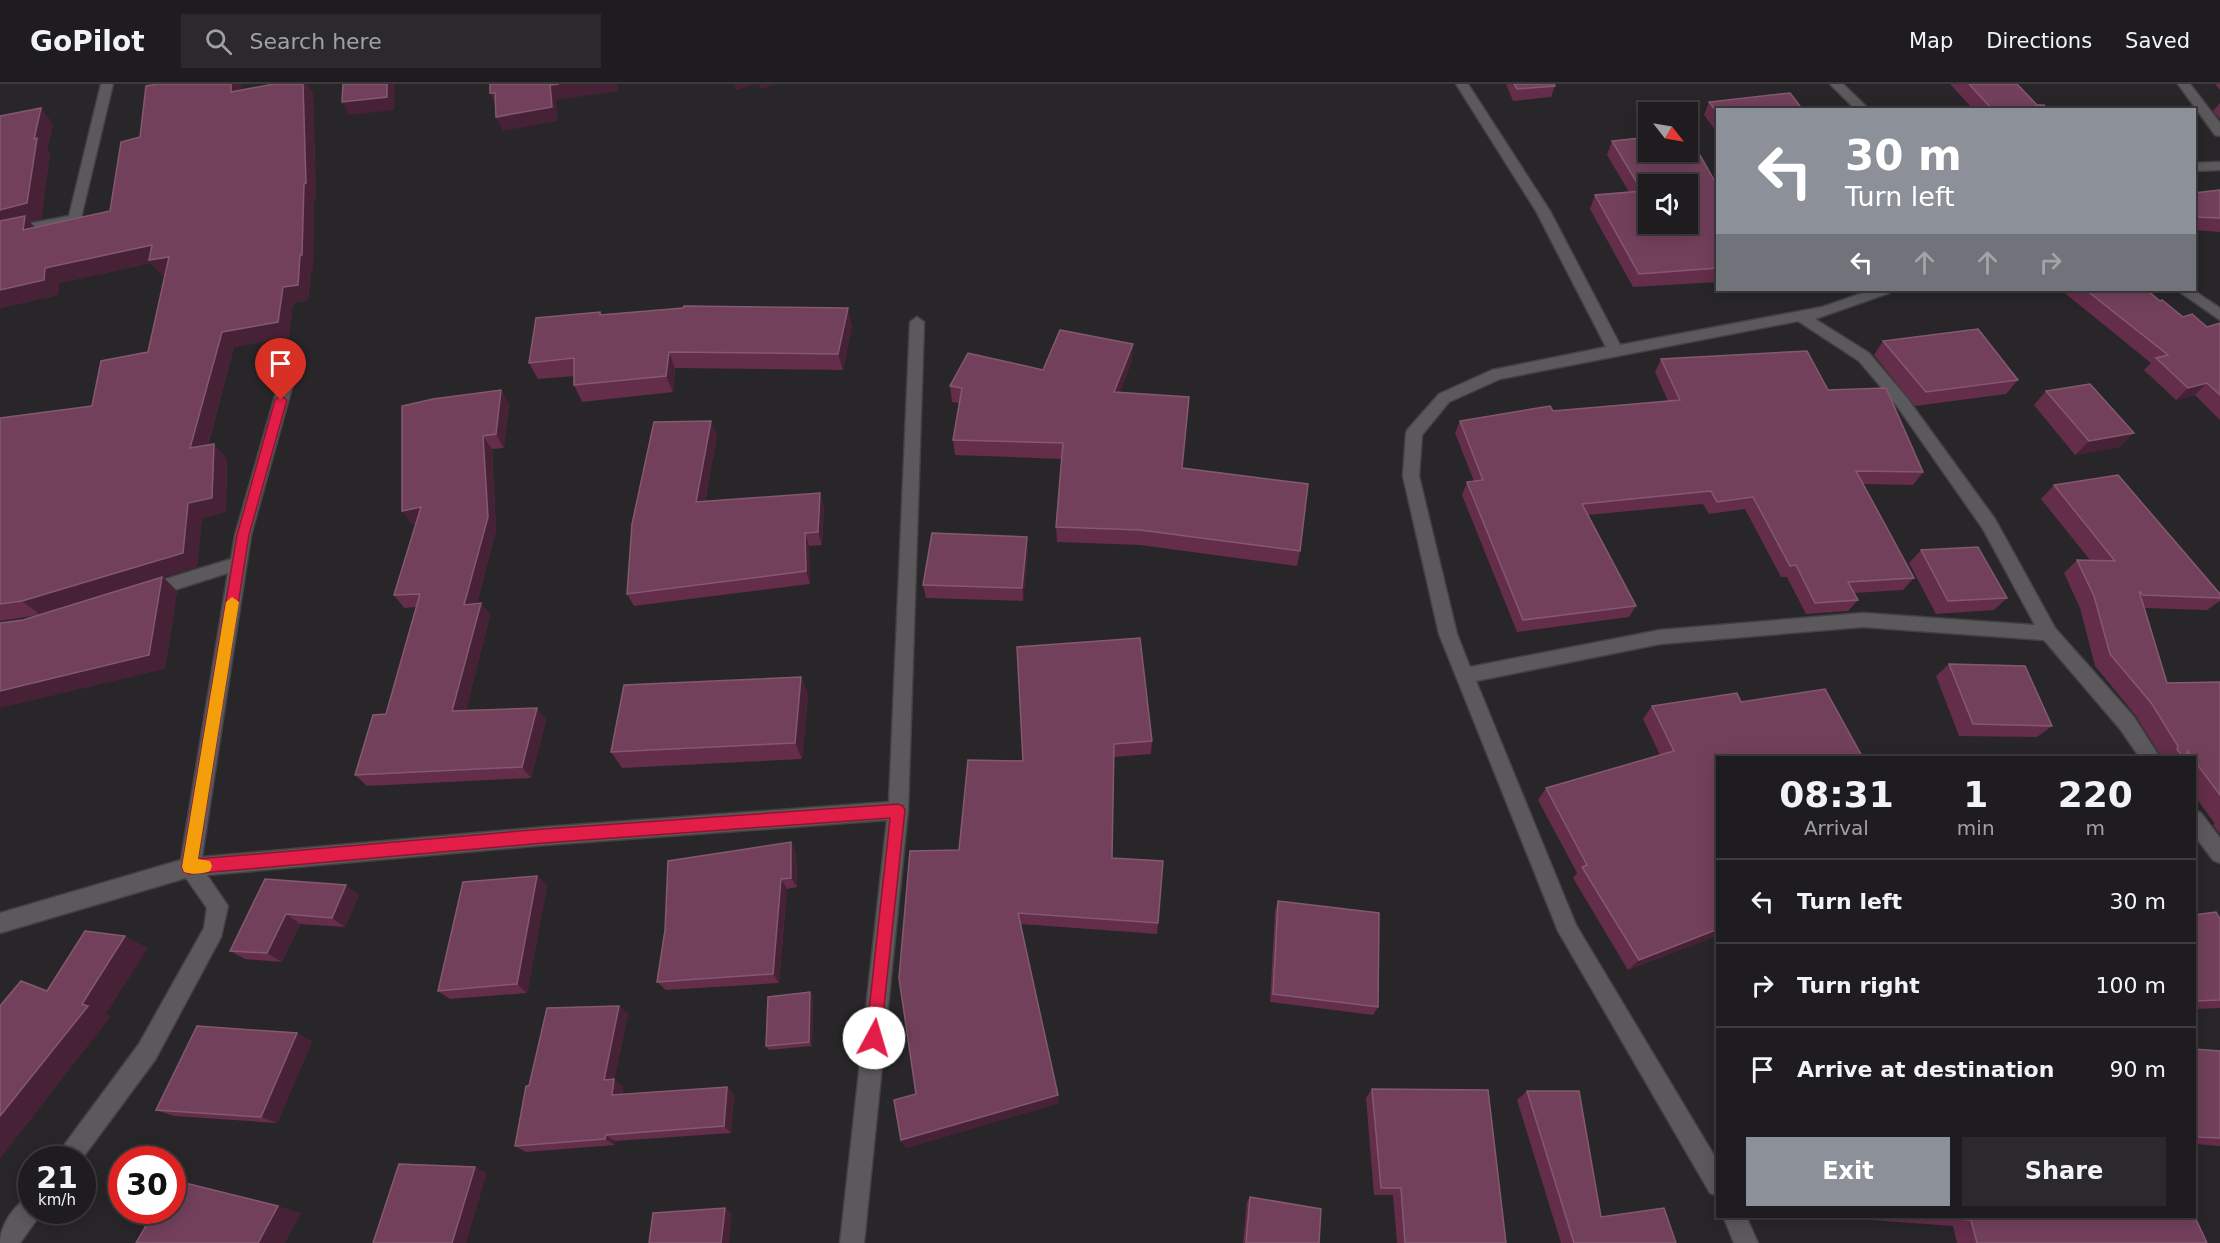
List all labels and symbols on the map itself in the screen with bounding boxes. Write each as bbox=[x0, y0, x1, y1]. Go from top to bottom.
north arrow bbox=[1638, 102, 1698, 162]
pin bbox=[255, 338, 306, 400]
position arrow bbox=[842, 1006, 906, 1070]
speed limit sign: 30 bbox=[108, 1146, 186, 1224]

